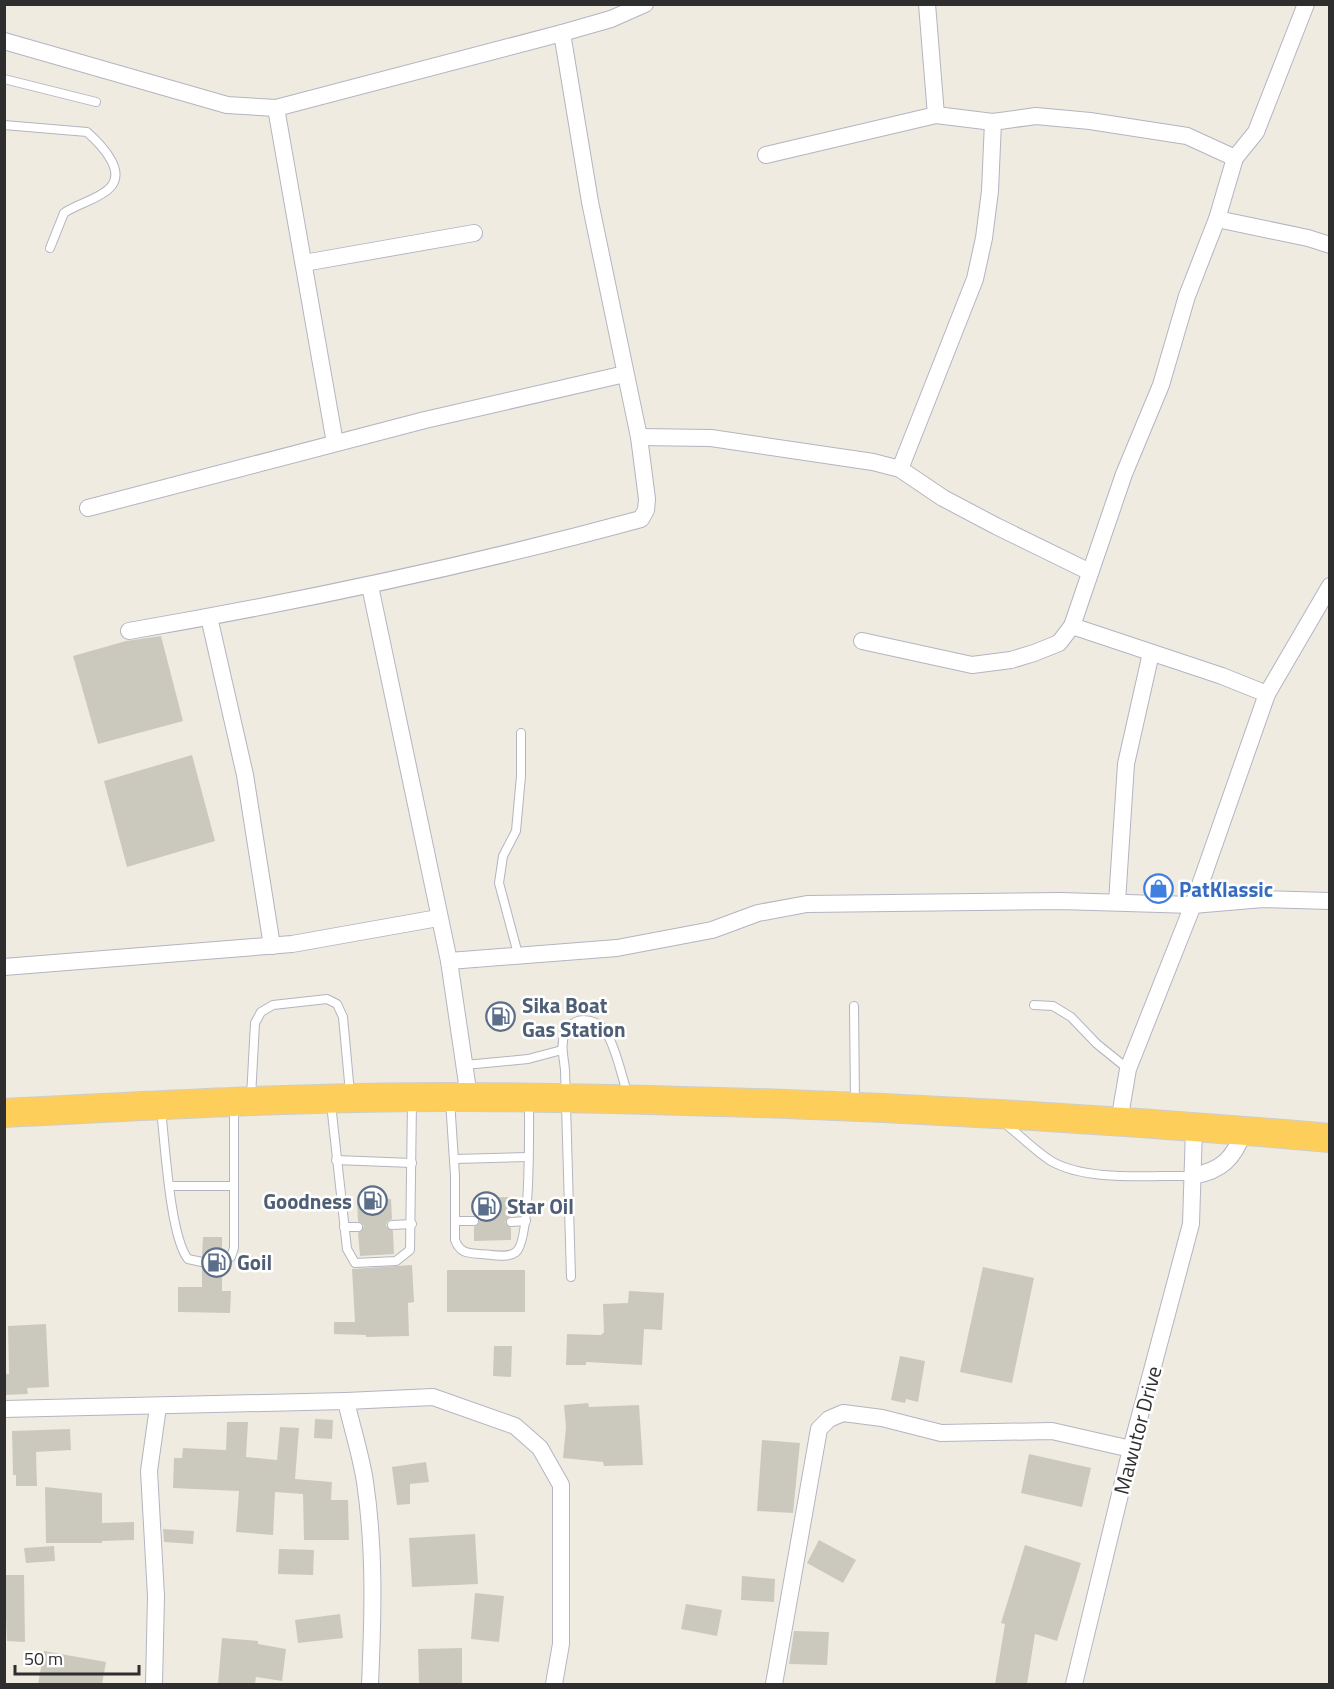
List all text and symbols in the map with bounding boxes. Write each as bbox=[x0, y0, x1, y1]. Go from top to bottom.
shop icon: PatKlassic bbox=[1142, 873, 1174, 905]
place label: PatKlassic bbox=[1179, 873, 1273, 905]
place label: Sika Boat Gas Station bbox=[522, 989, 626, 1045]
fuel station icon: Sika Boat Gas Station bbox=[485, 1001, 517, 1033]
place label: Goodness bbox=[263, 1185, 352, 1217]
fuel station icon: Goodness bbox=[357, 1185, 389, 1217]
fuel station icon: Star Oil bbox=[470, 1190, 502, 1222]
place label: Star Oil bbox=[507, 1190, 574, 1222]
fuel station icon: Goil bbox=[200, 1246, 232, 1278]
place label: Goil bbox=[237, 1246, 272, 1278]
street label: Mawutor Drive bbox=[1105, 1362, 1169, 1498]
scale bar bbox=[15, 1638, 140, 1676]
text: 50 m bbox=[24, 1645, 63, 1672]

